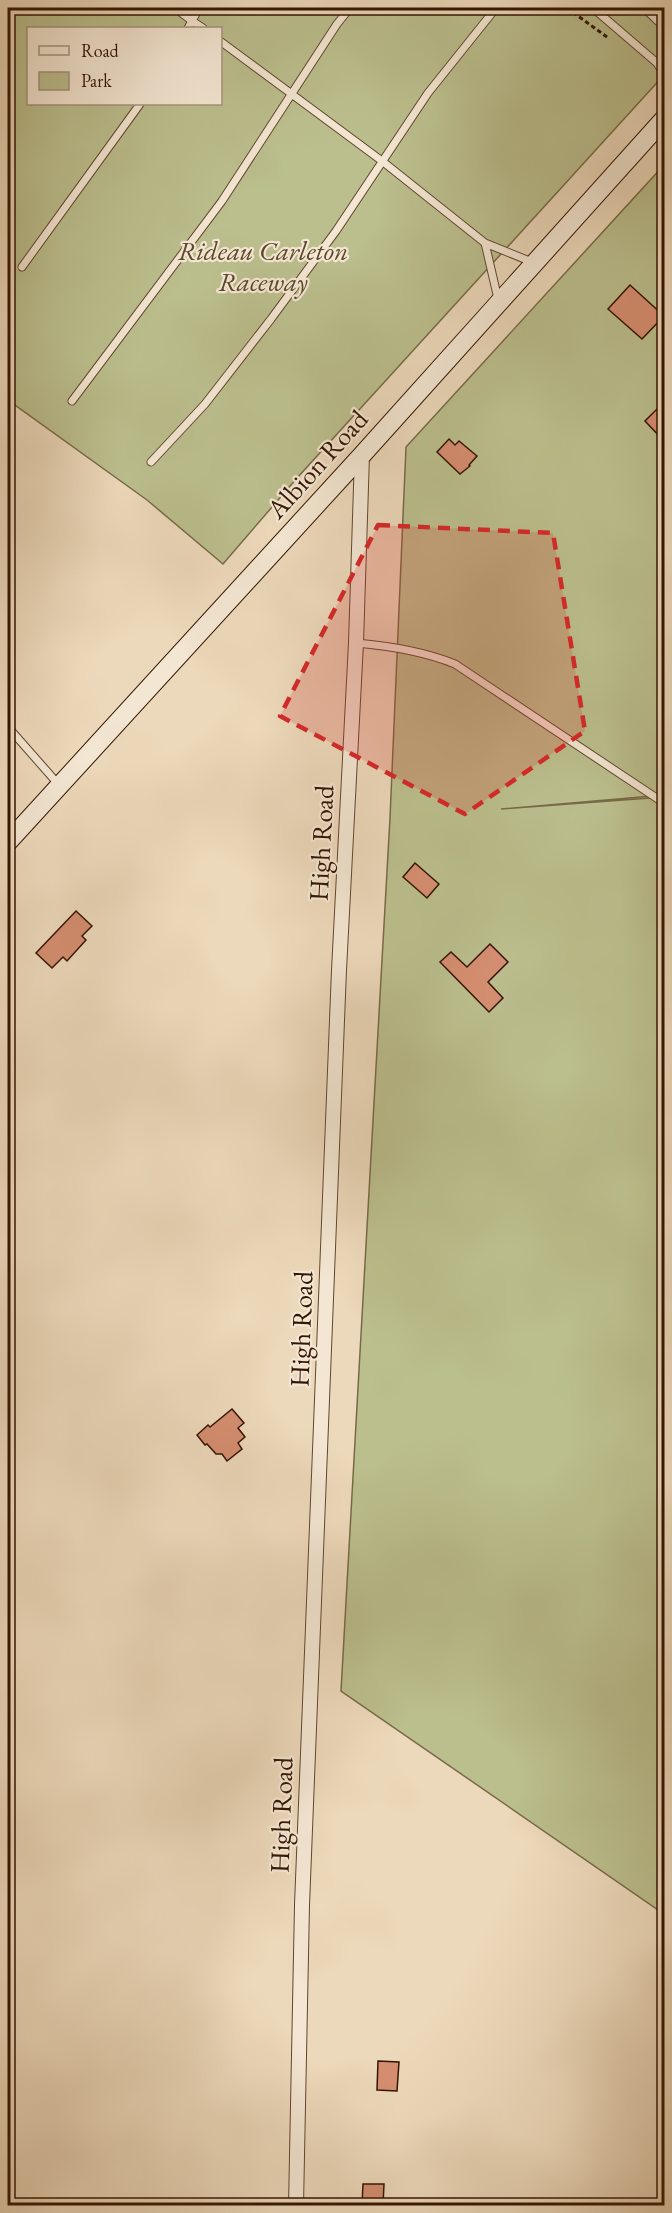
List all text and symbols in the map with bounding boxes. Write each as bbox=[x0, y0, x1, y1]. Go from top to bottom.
legend bbox=[27, 27, 222, 105]
text: Road bbox=[81, 39, 120, 62]
text: Park bbox=[81, 69, 112, 92]
park label: Rideau Carleton Raceway bbox=[178, 233, 348, 299]
street label: Albion Road bbox=[258, 402, 375, 527]
street label: High Road bbox=[300, 784, 342, 902]
street label: High Road bbox=[281, 1270, 321, 1388]
street label: High Road bbox=[261, 1756, 301, 1874]

